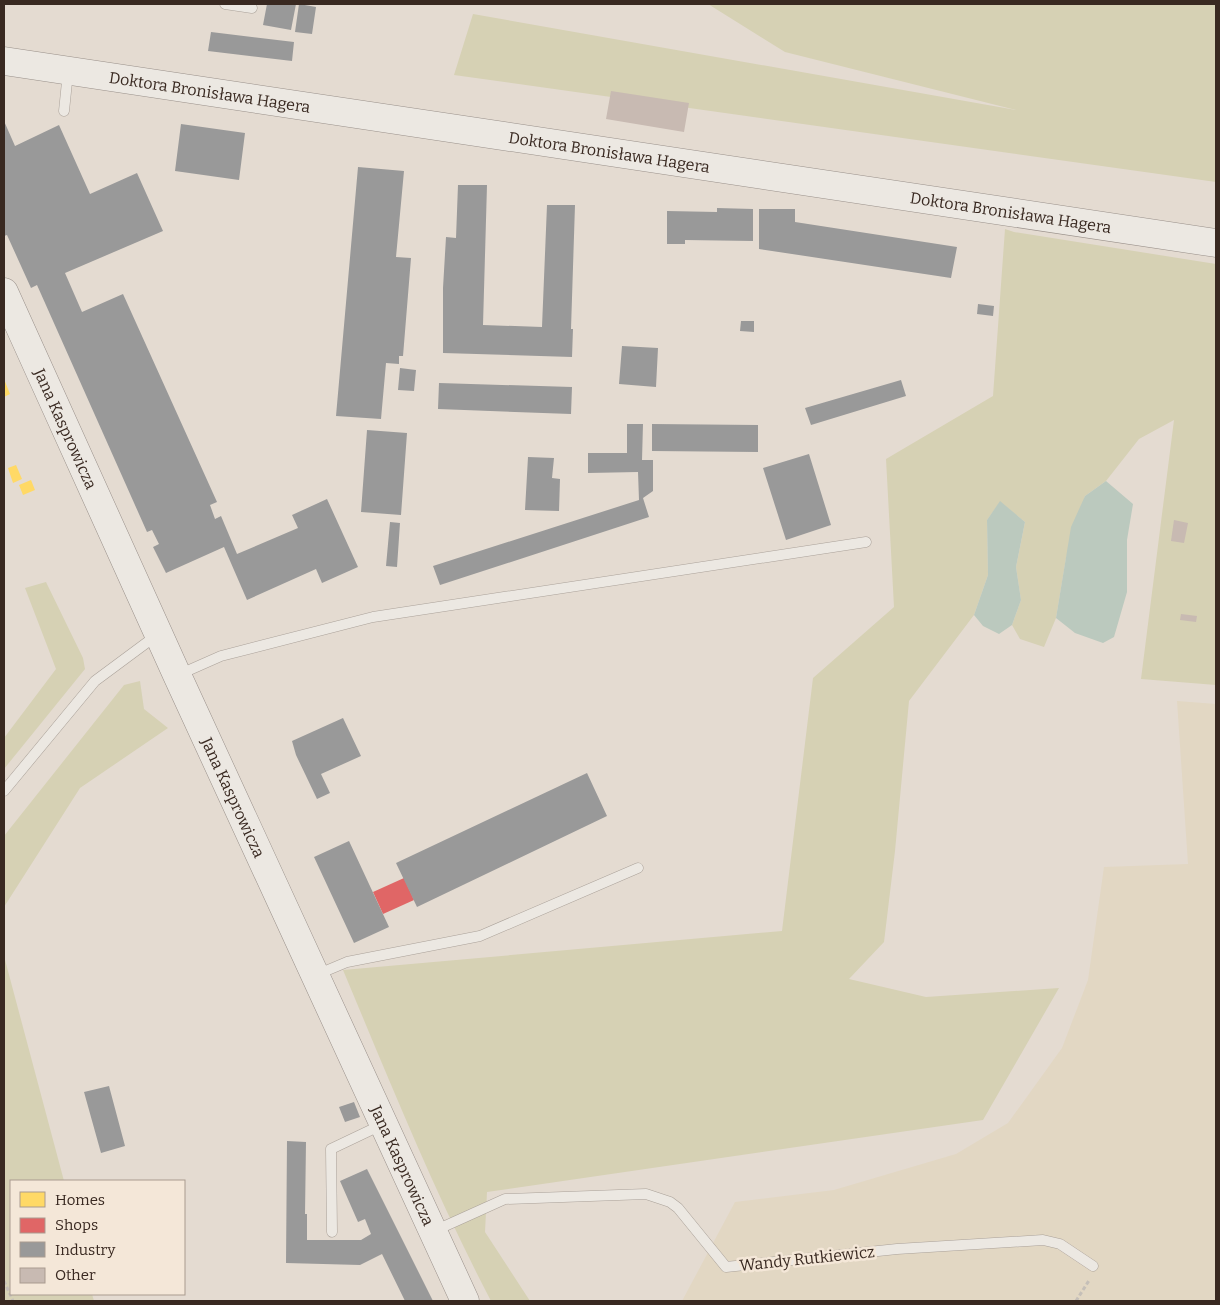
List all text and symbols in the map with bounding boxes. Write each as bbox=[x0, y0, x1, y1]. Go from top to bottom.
street label: Doktora Bronisława Hagera bbox=[108, 68, 312, 117]
street label: Doktora Bronisława Hagera bbox=[507, 128, 711, 177]
street label: Doktora Bronisława Hagera bbox=[909, 188, 1113, 237]
street label: Jana Kasprowicza bbox=[29, 365, 101, 492]
street label: Jana Kasprowicza bbox=[197, 734, 269, 861]
street label: Jana Kasprowicza bbox=[366, 1102, 438, 1229]
legend bbox=[10, 1180, 185, 1295]
text: Homes bbox=[55, 1191, 105, 1209]
text: Shops bbox=[55, 1216, 98, 1234]
text: Industry bbox=[55, 1241, 115, 1259]
street label: Wandy Rutkiewicz bbox=[738, 1242, 876, 1275]
text: Other bbox=[55, 1266, 96, 1284]

